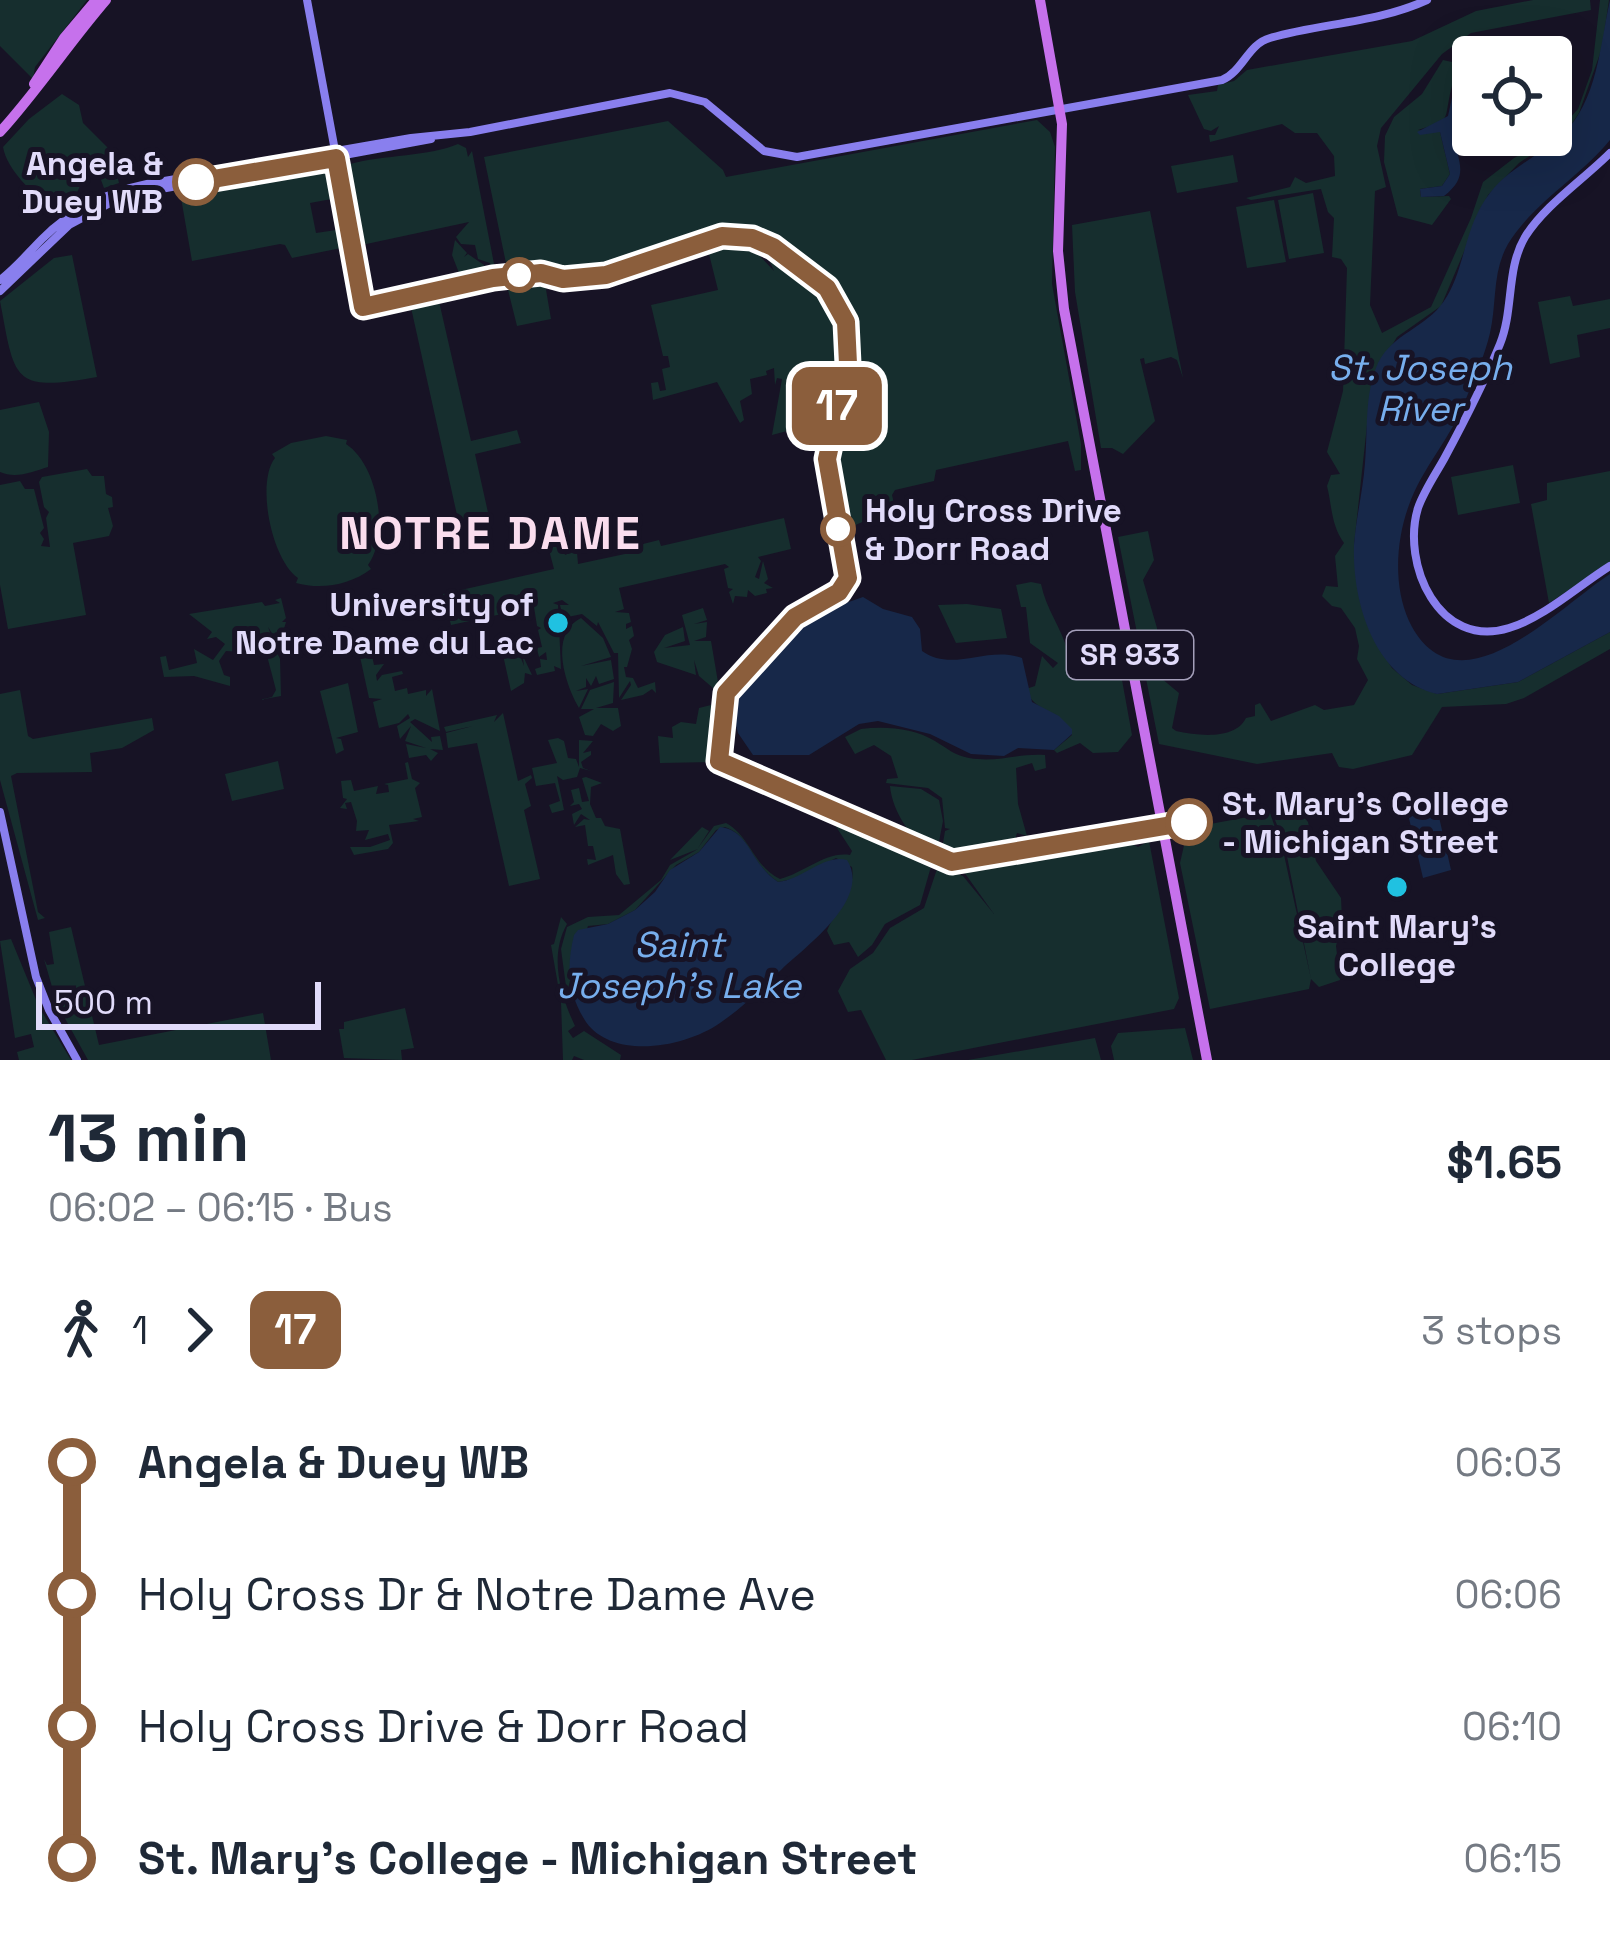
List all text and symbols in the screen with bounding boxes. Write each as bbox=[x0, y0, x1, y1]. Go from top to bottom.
map controls bbox=[1452, 36, 1572, 156]
button: locate bbox=[1452, 36, 1572, 156]
place label: Angela & Duey WB bbox=[22, 143, 163, 223]
marker: Angela & Duey WB bbox=[174, 160, 218, 204]
unlabelled marker bbox=[503, 259, 535, 291]
water label: St. Joseph River bbox=[1328, 345, 1513, 432]
line badge: 17 bbox=[783, 367, 891, 445]
text: 17 bbox=[816, 379, 858, 432]
place label: Holy Cross Drive & Dorr Road bbox=[865, 490, 1122, 570]
district label: NOTRE DAME bbox=[339, 505, 643, 562]
marker: Holy Cross Drive & Dorr Road bbox=[822, 513, 854, 545]
place label: University of Notre Dame du Lac bbox=[235, 584, 534, 664]
marker: University of Notre Dame du Lac bbox=[545, 610, 571, 636]
road number: SR 933 bbox=[1067, 631, 1193, 679]
place label: St. Mary's College - Michigan Street bbox=[1222, 783, 1509, 863]
marker: St. Mary's College - Michigan Street bbox=[1167, 800, 1211, 844]
marker: Saint Mary's College bbox=[1384, 874, 1410, 900]
place label: Saint Mary's College bbox=[1297, 906, 1497, 986]
water label: Saint Joseph's Lake bbox=[557, 922, 803, 1009]
scale bar bbox=[36, 976, 321, 1029]
text: 500 m bbox=[54, 982, 153, 1024]
text: 13 min bbox=[48, 1096, 249, 1180]
text: $1.65 bbox=[1447, 1134, 1562, 1191]
text: 06:02 – 06:15 · Bus bbox=[48, 1183, 393, 1232]
icon: walk bbox=[48, 1297, 114, 1363]
icon: forward bbox=[166, 1297, 232, 1363]
text: 17 bbox=[274, 1303, 317, 1356]
text: 1 bbox=[132, 1306, 148, 1355]
text: 3 stops bbox=[1421, 1306, 1562, 1355]
text: Angela & Duey WB bbox=[138, 1434, 529, 1491]
text: 06:03 bbox=[1455, 1438, 1562, 1487]
text: Holy Cross Dr & Notre Dame Ave bbox=[138, 1566, 816, 1623]
text: 06:06 bbox=[1454, 1570, 1562, 1619]
text: Holy Cross Drive & Dorr Road bbox=[138, 1698, 749, 1755]
text: 06:10 bbox=[1462, 1702, 1562, 1751]
text: St. Mary's College - Michigan Street bbox=[138, 1830, 918, 1887]
text: 06:15 bbox=[1464, 1834, 1562, 1883]

